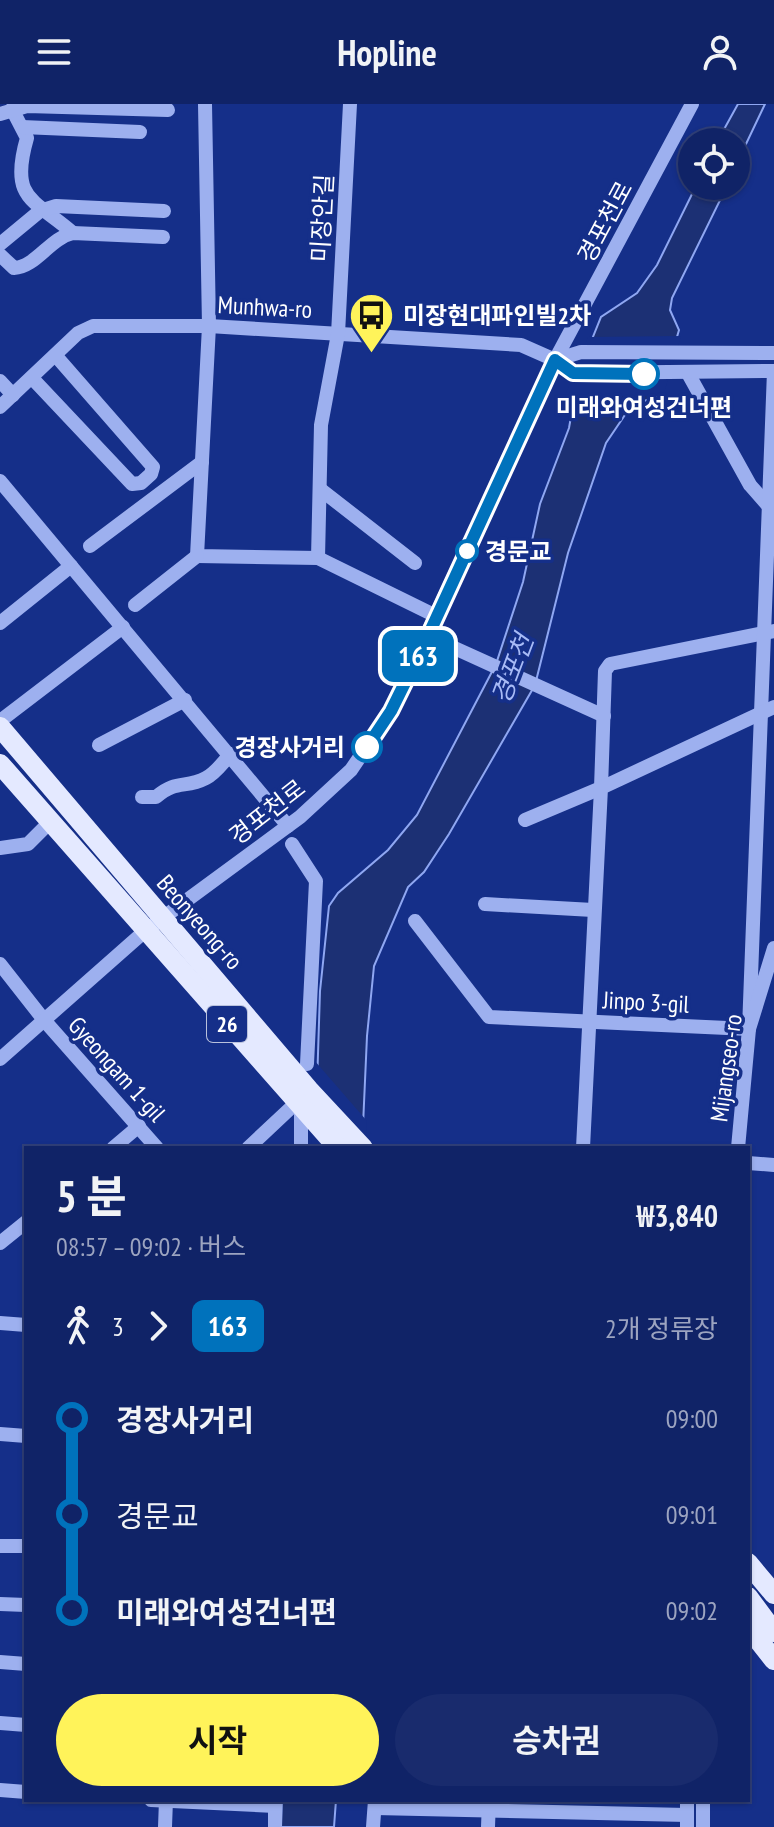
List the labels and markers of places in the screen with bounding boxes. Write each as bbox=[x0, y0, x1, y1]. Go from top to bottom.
bus stop icon: 미장현대파인빌2차 bbox=[348, 291, 396, 354]
place label: 미장현대파인빌2차 bbox=[403, 300, 591, 331]
marker: 미래와여성건너편 bbox=[629, 359, 659, 389]
place label: 미래와여성건너편 bbox=[556, 392, 732, 423]
place label: 경문교 bbox=[485, 536, 551, 567]
marker: 경문교 bbox=[456, 540, 478, 562]
place label: 경장사거리 bbox=[235, 732, 345, 763]
marker: 경장사거리 bbox=[352, 732, 382, 762]

